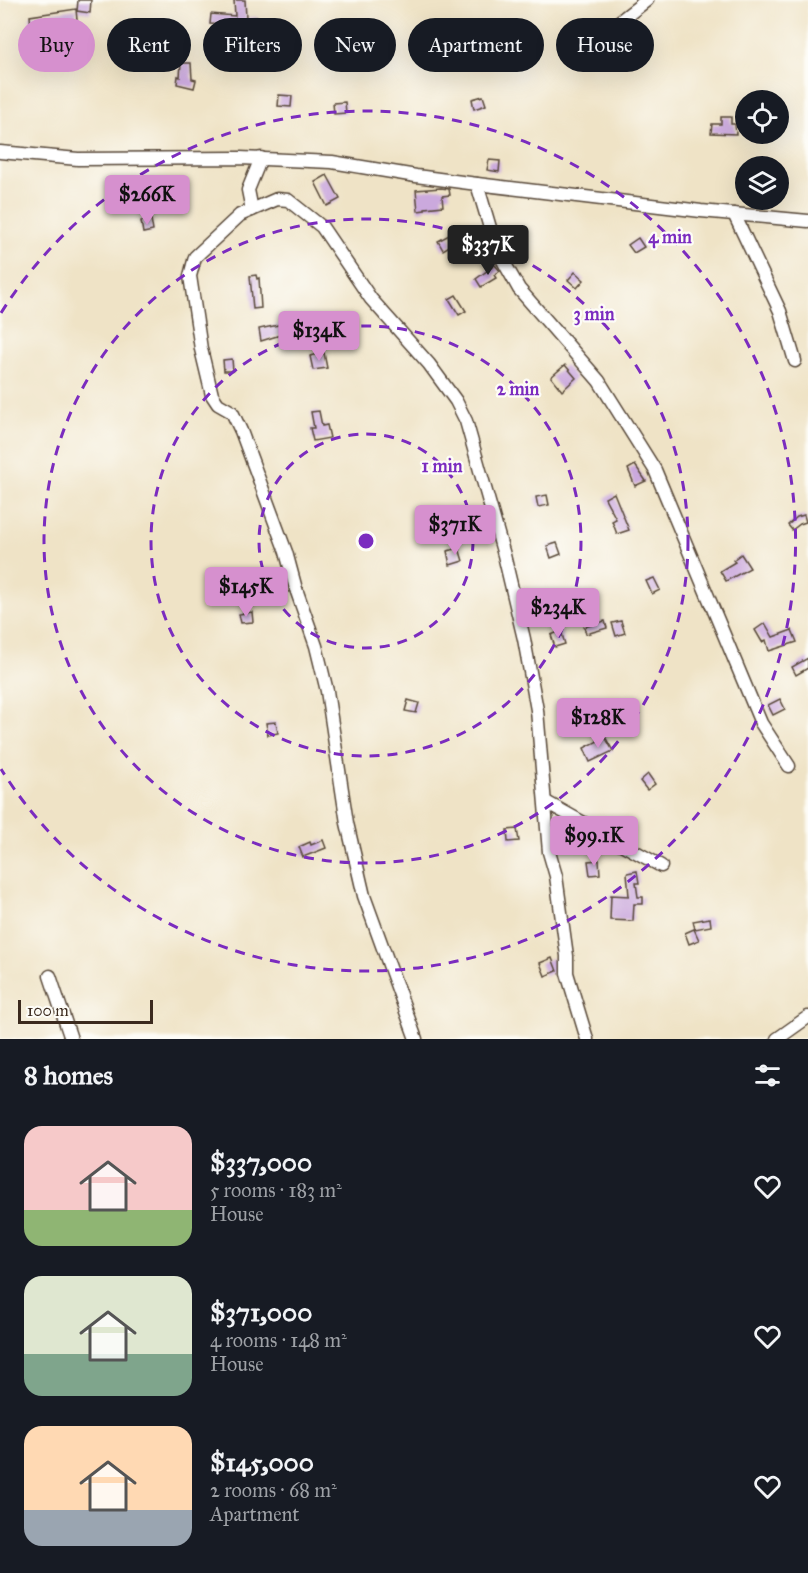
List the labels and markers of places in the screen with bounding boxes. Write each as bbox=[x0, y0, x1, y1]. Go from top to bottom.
pin: $266K bbox=[105, 175, 189, 226]
pin: $337K bbox=[446, 225, 530, 276]
pin: $134K bbox=[277, 311, 361, 362]
pin: $371K bbox=[413, 505, 497, 556]
centre of rings bbox=[356, 531, 376, 551]
pin: $145K bbox=[204, 567, 288, 618]
pin: $234K bbox=[516, 588, 600, 639]
pin: $128K bbox=[556, 698, 640, 749]
pin: $99.1K bbox=[545, 816, 643, 867]

